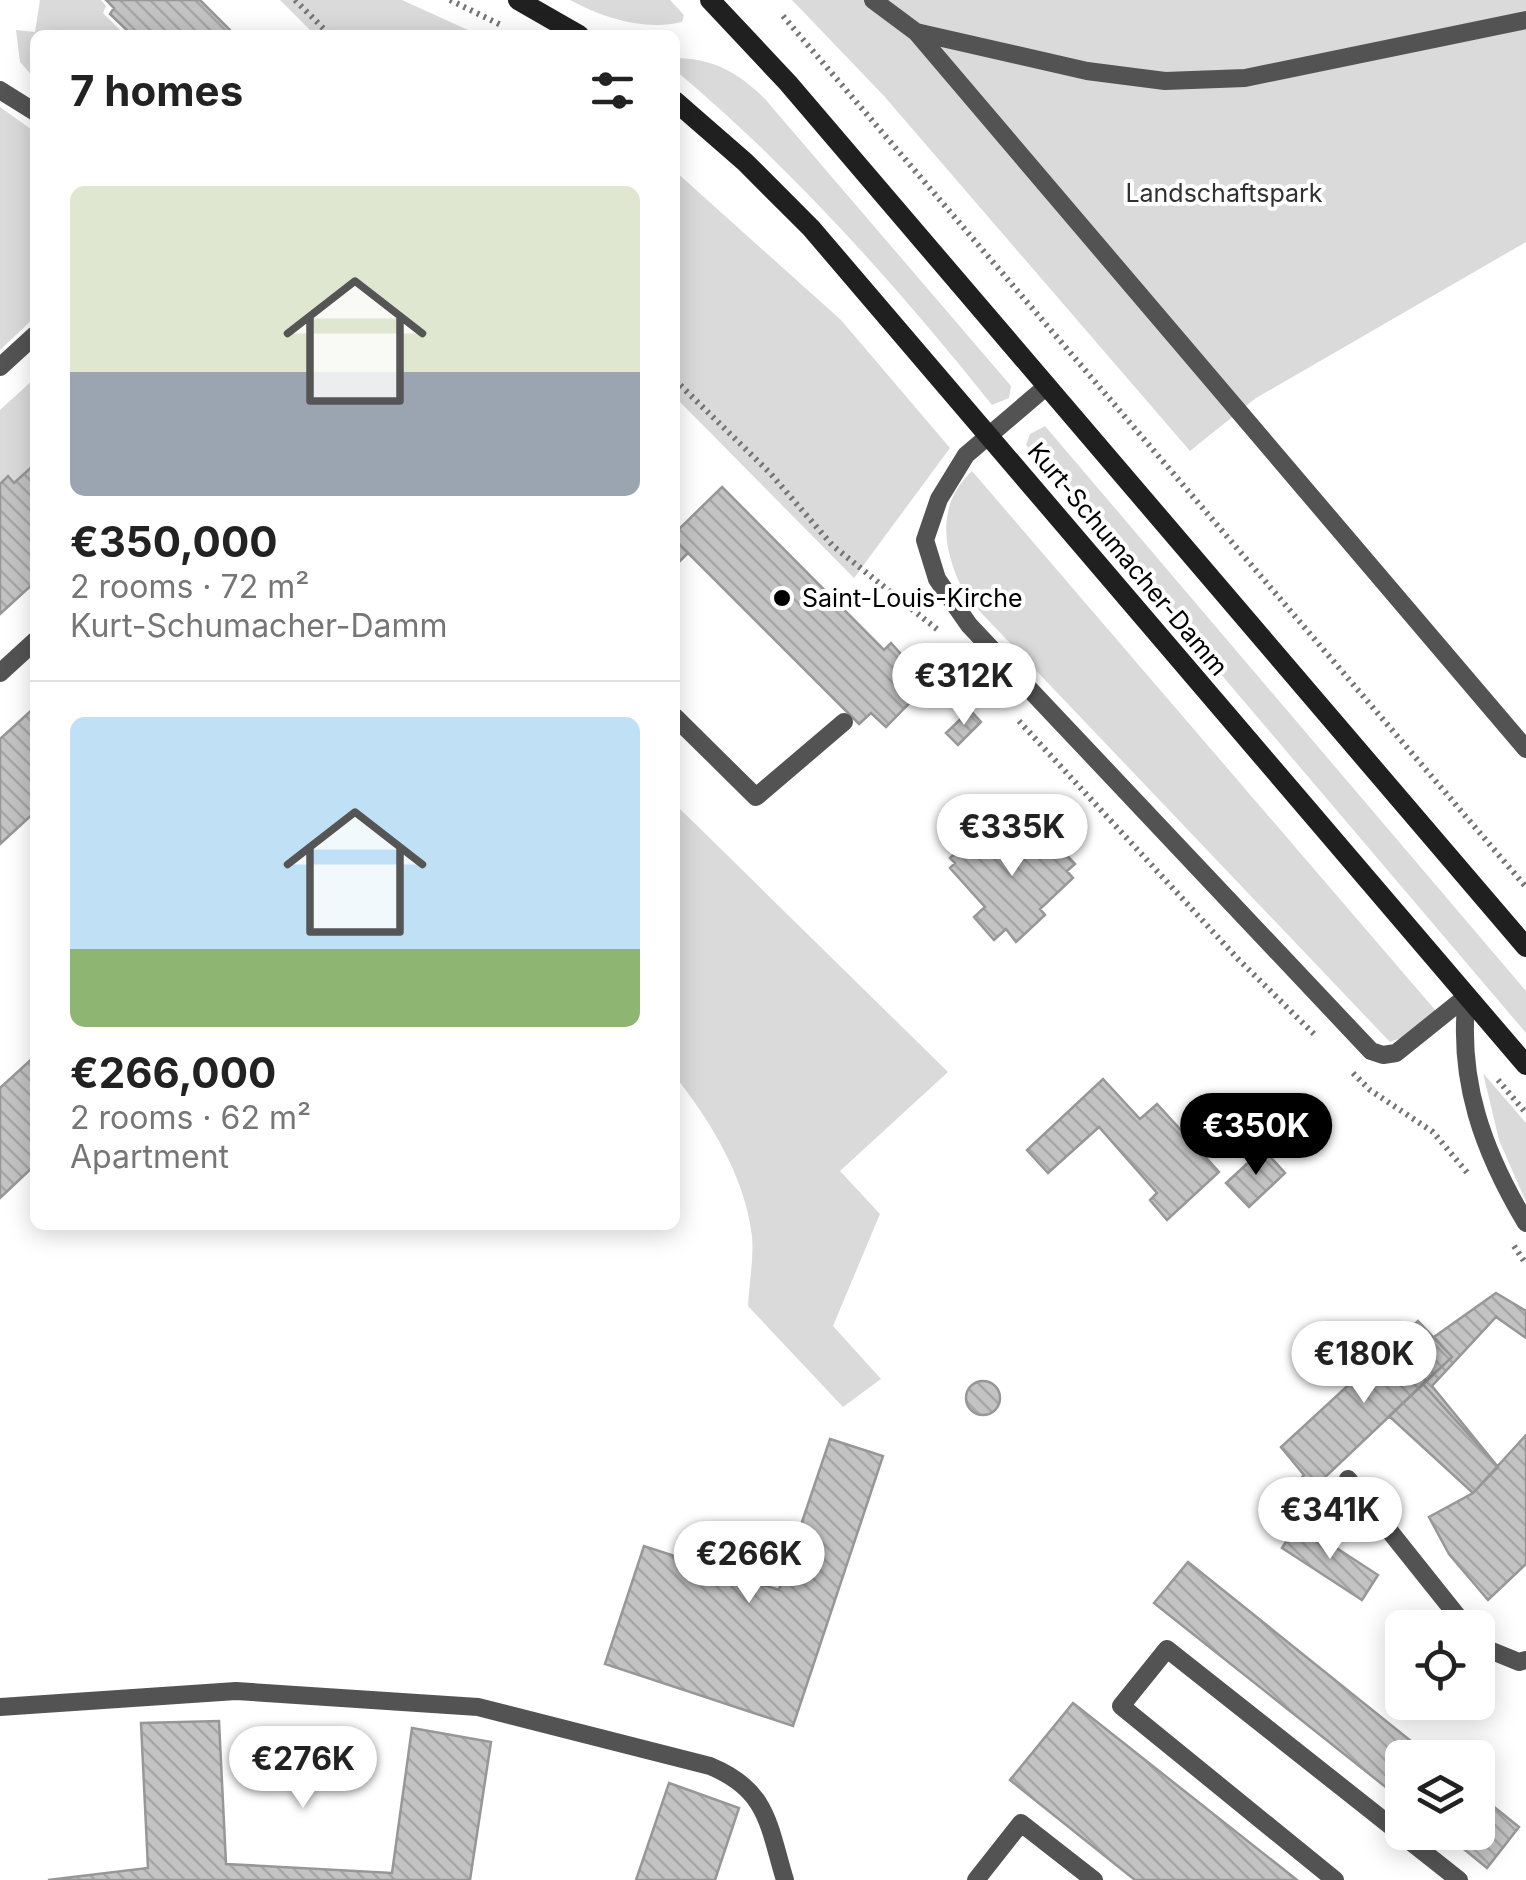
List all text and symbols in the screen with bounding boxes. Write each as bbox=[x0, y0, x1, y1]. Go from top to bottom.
icon: filters bbox=[585, 63, 640, 118]
text: 7 homes bbox=[70, 65, 243, 116]
park label: Landschaftspark bbox=[1125, 178, 1323, 208]
icon: home bbox=[265, 251, 445, 431]
street label: Kurt-Schumacher-Damm bbox=[1022, 436, 1234, 682]
text: €350,000 bbox=[70, 516, 278, 567]
text: 2 rooms · 72 m² bbox=[70, 567, 309, 606]
place label: Saint-Louis-Kirche bbox=[802, 583, 1023, 613]
marker: Saint-Louis-Kirche bbox=[771, 587, 793, 609]
text: Kurt-Schumacher-Damm bbox=[70, 606, 448, 645]
pin: €312K bbox=[894, 643, 1034, 728]
text: €312K bbox=[914, 656, 1014, 695]
icon: home bbox=[265, 782, 445, 962]
pin: €335K bbox=[942, 794, 1082, 879]
text: €335K bbox=[959, 807, 1065, 846]
text: €266,000 bbox=[70, 1047, 276, 1098]
pin: €350K bbox=[1186, 1093, 1326, 1178]
text: 2 rooms · 62 m² bbox=[70, 1098, 311, 1137]
text: €350K bbox=[1202, 1106, 1310, 1145]
text: Apartment bbox=[70, 1137, 229, 1176]
pin: €180K bbox=[1294, 1321, 1434, 1406]
text: €180K bbox=[1313, 1334, 1415, 1373]
pin: €341K bbox=[1260, 1477, 1400, 1562]
text: €341K bbox=[1280, 1490, 1380, 1529]
pin: €266K bbox=[679, 1521, 819, 1606]
text: €266K bbox=[696, 1534, 802, 1573]
map controls bbox=[1385, 1610, 1495, 1850]
button: locate bbox=[1385, 1610, 1495, 1720]
pin: €276K bbox=[233, 1726, 373, 1811]
text: €276K bbox=[251, 1739, 355, 1778]
button: layers bbox=[1385, 1740, 1495, 1850]

